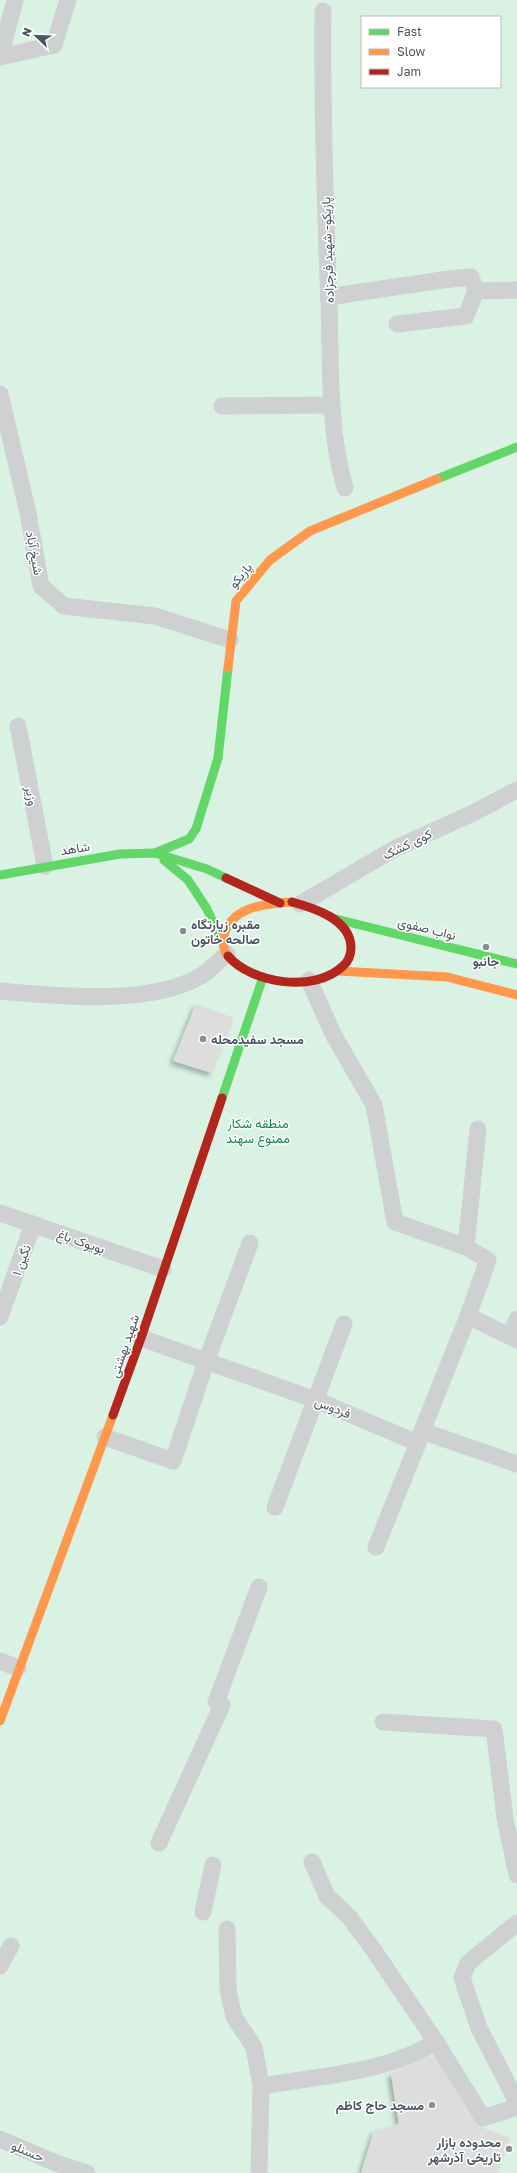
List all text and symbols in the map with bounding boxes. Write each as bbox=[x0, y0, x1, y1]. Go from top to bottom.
north arrow bbox=[16, 16, 56, 56]
legend bbox=[361, 16, 501, 88]
text: Fast bbox=[397, 24, 422, 39]
text: N bbox=[19, 26, 34, 38]
text: Slow bbox=[397, 44, 425, 59]
text: Jam bbox=[397, 64, 421, 79]
street label: پازیکو- شهید فرجزاده bbox=[317, 197, 339, 303]
street label: شیخ آباد bbox=[21, 530, 47, 577]
street label: پازیکو bbox=[225, 559, 257, 592]
street label: وزیر bbox=[21, 784, 42, 808]
street label: کوی کشک bbox=[380, 825, 435, 864]
street label: شاهد bbox=[59, 838, 91, 858]
street label: نواب صفوی bbox=[396, 913, 458, 944]
place label: مقبره زیارتگاه صالحه خاتون bbox=[191, 916, 260, 948]
marker: مقبره زیارتگاه صالحه خاتون bbox=[178, 926, 188, 936]
marker: جانبو bbox=[481, 942, 491, 952]
place label: جانبو bbox=[473, 953, 499, 970]
place label: مسجد سفیدمحله bbox=[211, 1031, 304, 1047]
marker: مسجد سفیدمحله bbox=[198, 1034, 208, 1044]
park label: منطقه شکار ممنوع سهند bbox=[226, 1115, 290, 1148]
street label: بویوک باغ bbox=[54, 1225, 107, 1259]
street label: نگین ۱ bbox=[8, 1242, 35, 1278]
street label: شهید بهشتی bbox=[106, 1312, 143, 1380]
street label: فردوس bbox=[312, 1393, 353, 1422]
place label: مسجد حاج کاظم bbox=[336, 2097, 424, 2114]
marker: مسجد حاج کاظم bbox=[427, 2100, 437, 2110]
place label: محدوده بازار تاریخی آذرشهر bbox=[427, 2134, 502, 2166]
street label: حسنلو bbox=[9, 2137, 47, 2166]
marker: محدوده بازار تاریخی آذرشهر bbox=[504, 2144, 514, 2154]

